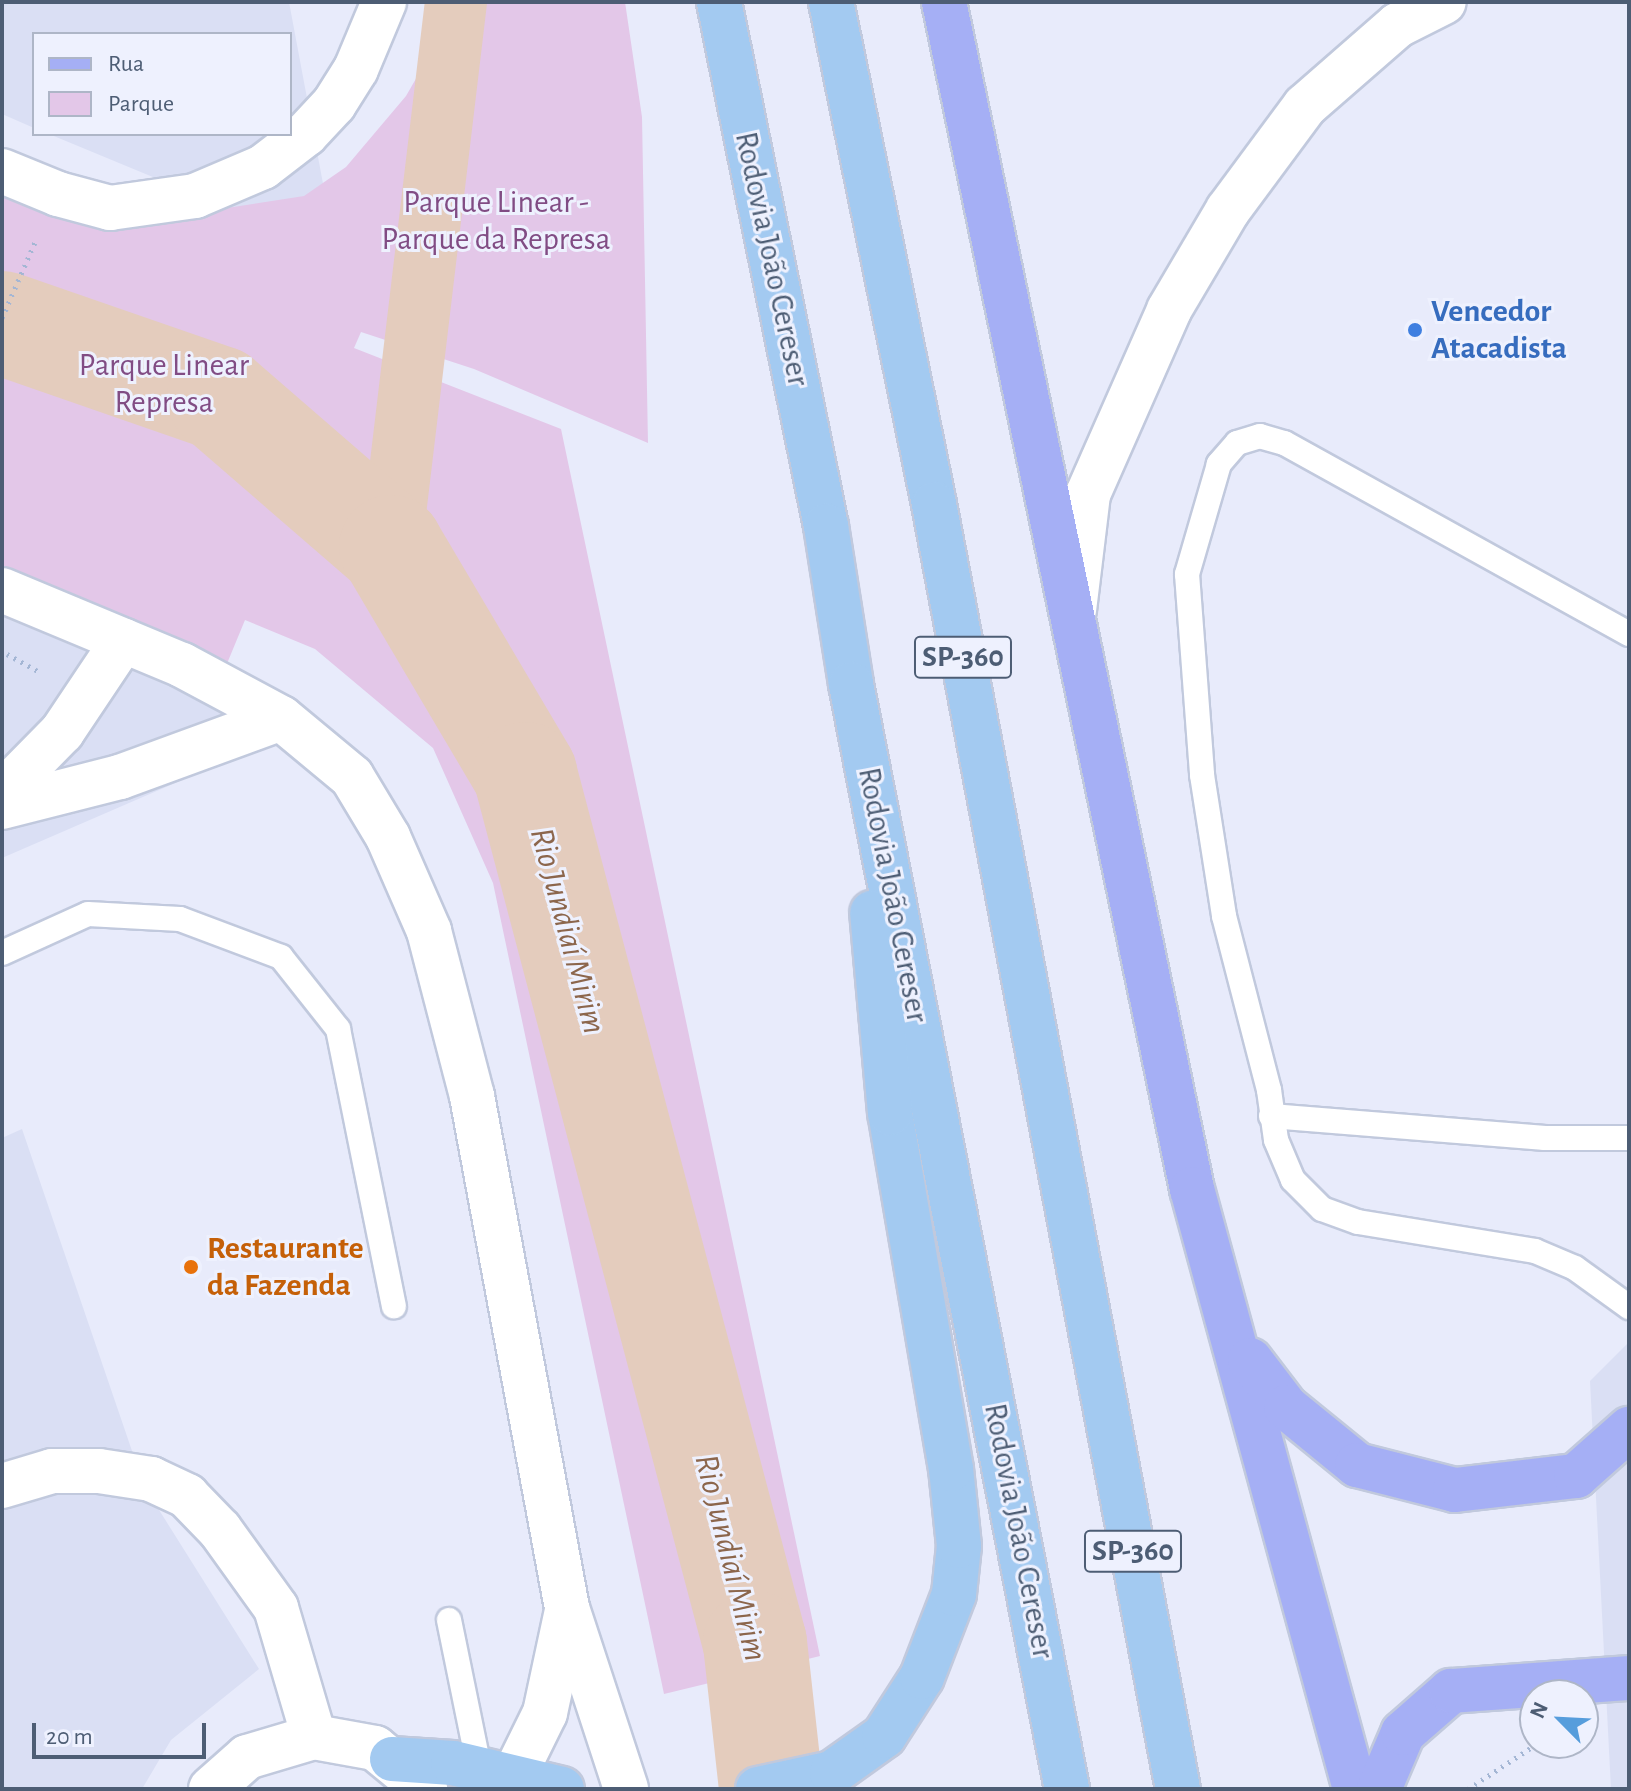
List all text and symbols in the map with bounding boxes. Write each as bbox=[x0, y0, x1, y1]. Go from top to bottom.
legend bbox=[32, 32, 292, 136]
text: Rua bbox=[108, 52, 144, 76]
text: Parque bbox=[108, 92, 174, 116]
street label: Rodovia João Cereser bbox=[726, 128, 818, 390]
park label: Parque Linear - Parque da Represa bbox=[382, 184, 610, 259]
place label: Vencedor Atacadista bbox=[1431, 293, 1567, 368]
marker: Vencedor Atacadista bbox=[1406, 321, 1424, 339]
park label: Parque Linear Represa bbox=[79, 347, 249, 422]
road number: SP-360 bbox=[913, 631, 1013, 683]
street label: Rodovia João Cereser bbox=[849, 764, 937, 1026]
water label: Rio Jundiaí Mirim bbox=[520, 824, 614, 1038]
place label: Restaurante da Fazenda bbox=[207, 1230, 364, 1305]
marker: Restaurante da Fazenda bbox=[182, 1258, 200, 1276]
street label: Rodovia João Cereser bbox=[975, 1400, 1063, 1662]
water label: Rio Jundiaí Mirim bbox=[685, 1450, 775, 1666]
road number: SP-360 bbox=[1083, 1525, 1183, 1577]
north arrow bbox=[1519, 1679, 1599, 1759]
text: N bbox=[1526, 1699, 1552, 1722]
scale bar bbox=[36, 1707, 210, 1757]
text: 20 m bbox=[46, 1725, 93, 1749]

